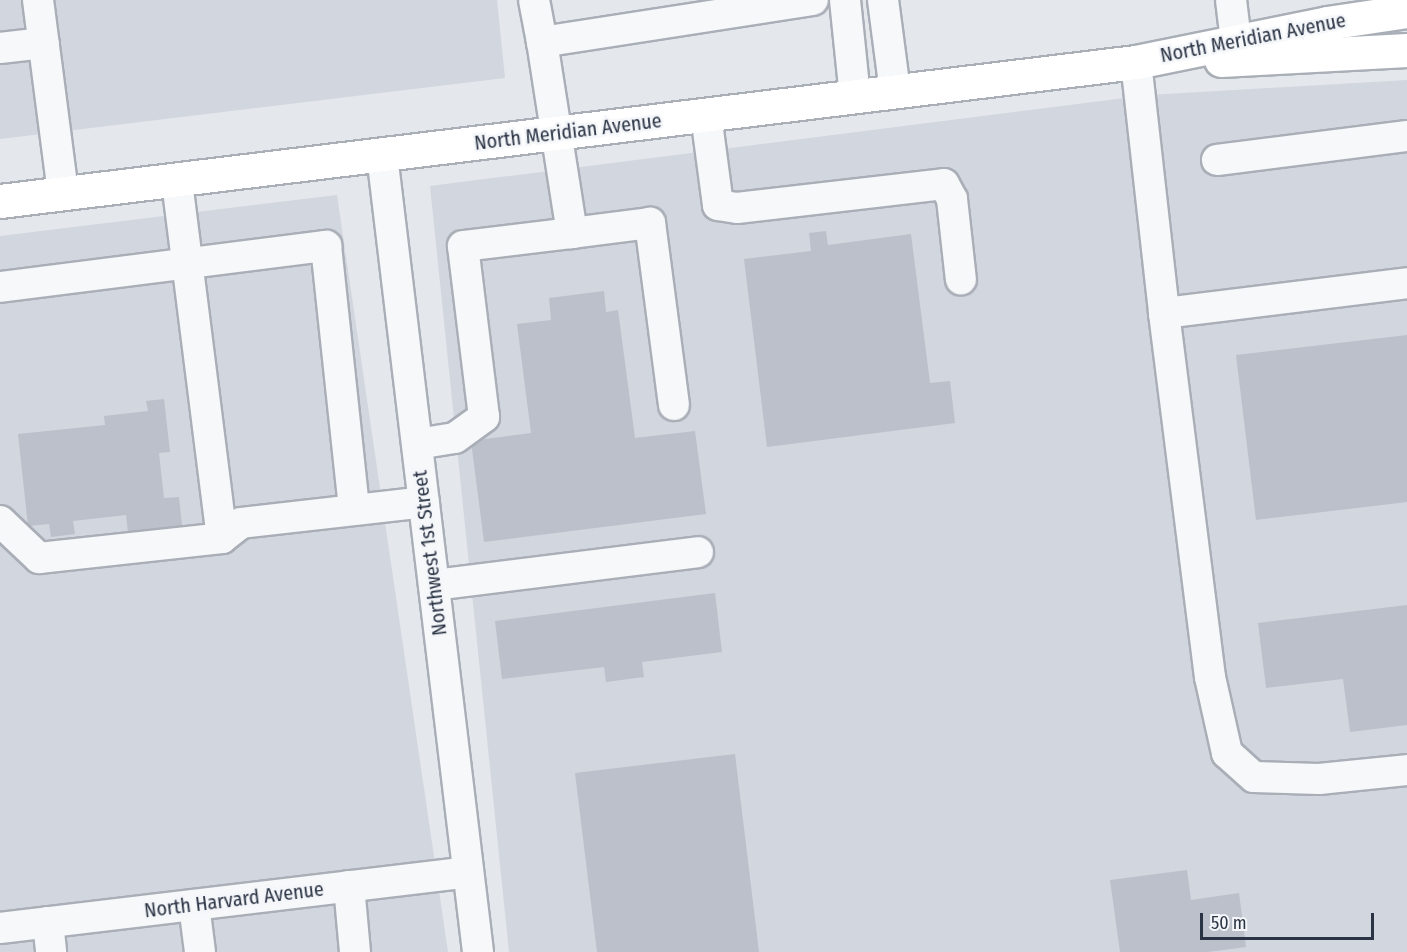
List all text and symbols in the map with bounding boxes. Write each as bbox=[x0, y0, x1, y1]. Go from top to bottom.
street label: North Meridian Avenue bbox=[1158, 8, 1348, 68]
street label: North Meridian Avenue bbox=[473, 109, 663, 155]
street label: Northwest 1st Street bbox=[408, 469, 452, 637]
street label: North Harvard Avenue bbox=[143, 877, 325, 923]
scale bar bbox=[1203, 901, 1377, 939]
text: 50 m bbox=[1211, 912, 1247, 934]

